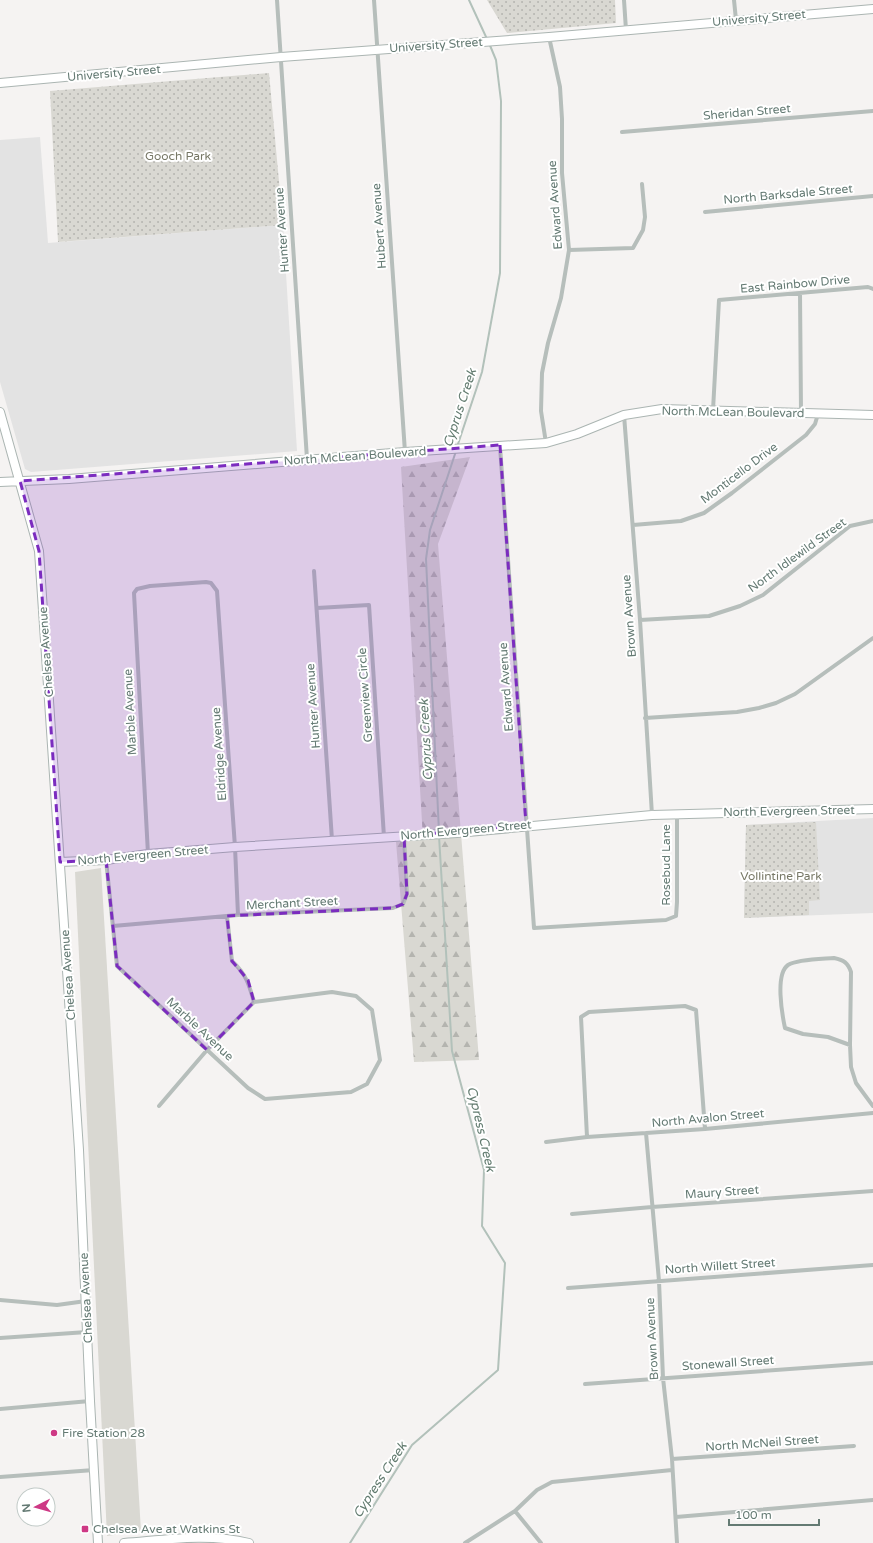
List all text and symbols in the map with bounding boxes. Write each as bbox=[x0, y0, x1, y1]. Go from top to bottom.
street label: University Street bbox=[712, 7, 807, 29]
street label: University Street bbox=[389, 35, 484, 55]
street label: University Street bbox=[67, 62, 162, 84]
street label: Sheridan Street bbox=[703, 101, 792, 123]
park label: Gooch Park bbox=[145, 149, 212, 163]
street label: Edward Avenue bbox=[545, 160, 565, 250]
street label: North Barksdale Street bbox=[723, 181, 854, 207]
street label: Hubert Avenue bbox=[369, 182, 389, 269]
street label: Hunter Avenue bbox=[272, 187, 292, 273]
street label: East Rainbow Drive bbox=[739, 272, 851, 296]
water label: Cyprus Creek bbox=[440, 366, 480, 449]
street label: North McLean Boulevard bbox=[662, 404, 804, 420]
street label: Monticello Drive bbox=[698, 439, 780, 506]
street label: North McLean Boulevard bbox=[283, 444, 427, 468]
street label: North Idlewild Street bbox=[745, 515, 849, 595]
street label: Brown Avenue bbox=[619, 574, 639, 658]
street label: Chelsea Avenue bbox=[36, 606, 56, 698]
street label: Edward Avenue bbox=[496, 642, 516, 732]
street label: Greenview Circle bbox=[355, 647, 375, 743]
street label: Hunter Avenue bbox=[303, 663, 323, 749]
street label: Marble Avenue bbox=[121, 668, 139, 755]
water label: Cyprus Creek bbox=[416, 698, 436, 781]
street label: Eldridge Avenue bbox=[209, 707, 229, 801]
street label: North Evergreen Street bbox=[723, 803, 855, 819]
street label: North Evergreen Street bbox=[400, 817, 533, 843]
street label: Rosebud Lane bbox=[659, 824, 673, 906]
street label: North Evergreen Street bbox=[77, 842, 210, 868]
park label: Vollintine Park bbox=[740, 869, 822, 883]
street label: Merchant Street bbox=[246, 894, 339, 912]
street label: Chelsea Avenue bbox=[58, 929, 78, 1021]
street label: Marble Avenue bbox=[164, 994, 237, 1064]
water label: Cypress Creek bbox=[463, 1085, 499, 1174]
street label: North Avalon Street bbox=[651, 1106, 765, 1130]
street label: Maury Street bbox=[685, 1182, 760, 1202]
street label: Chelsea Avenue bbox=[77, 1252, 95, 1344]
street label: North Willett Street bbox=[664, 1255, 776, 1277]
street label: Brown Avenue bbox=[643, 1297, 661, 1381]
street label: Stonewall Street bbox=[681, 1353, 775, 1373]
place label: Fire Station 28 bbox=[62, 1426, 145, 1440]
marker: Fire Station 28 bbox=[49, 1428, 59, 1438]
street label: North McNeil Street bbox=[705, 1432, 820, 1454]
water label: Cypress Creek bbox=[350, 1438, 411, 1521]
north arrow bbox=[16, 1487, 56, 1527]
scale bar bbox=[729, 1501, 819, 1527]
text: N bbox=[20, 1503, 33, 1513]
text: 100 m bbox=[735, 1508, 772, 1522]
place label: Chelsea Ave at Watkins St bbox=[93, 1522, 241, 1536]
marker: Chelsea Ave at Watkins St bbox=[80, 1524, 90, 1534]

